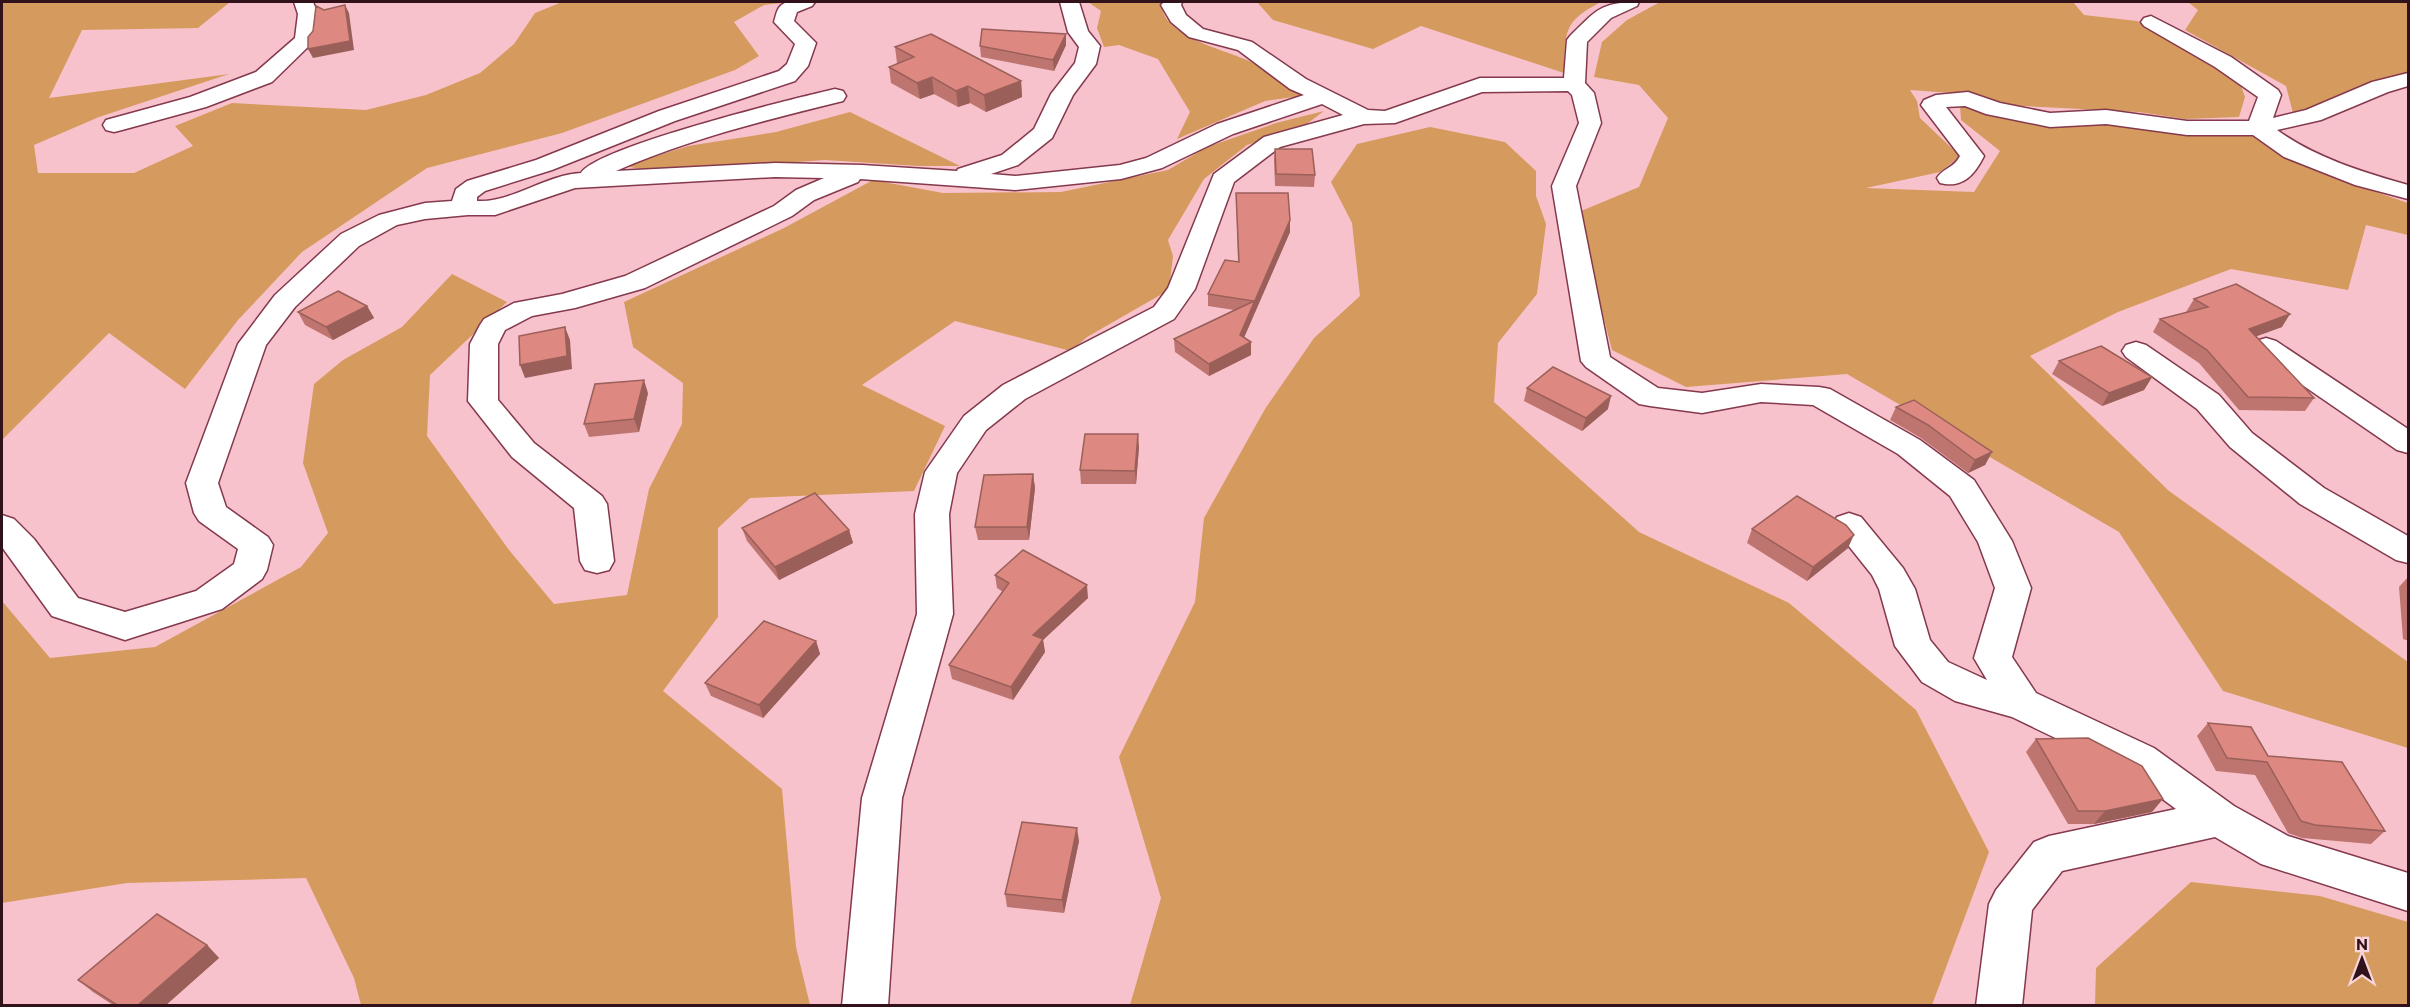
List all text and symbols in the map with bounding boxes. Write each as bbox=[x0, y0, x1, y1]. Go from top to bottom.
north arrow bbox=[2332, 929, 2392, 989]
text: N bbox=[2356, 934, 2368, 953]

